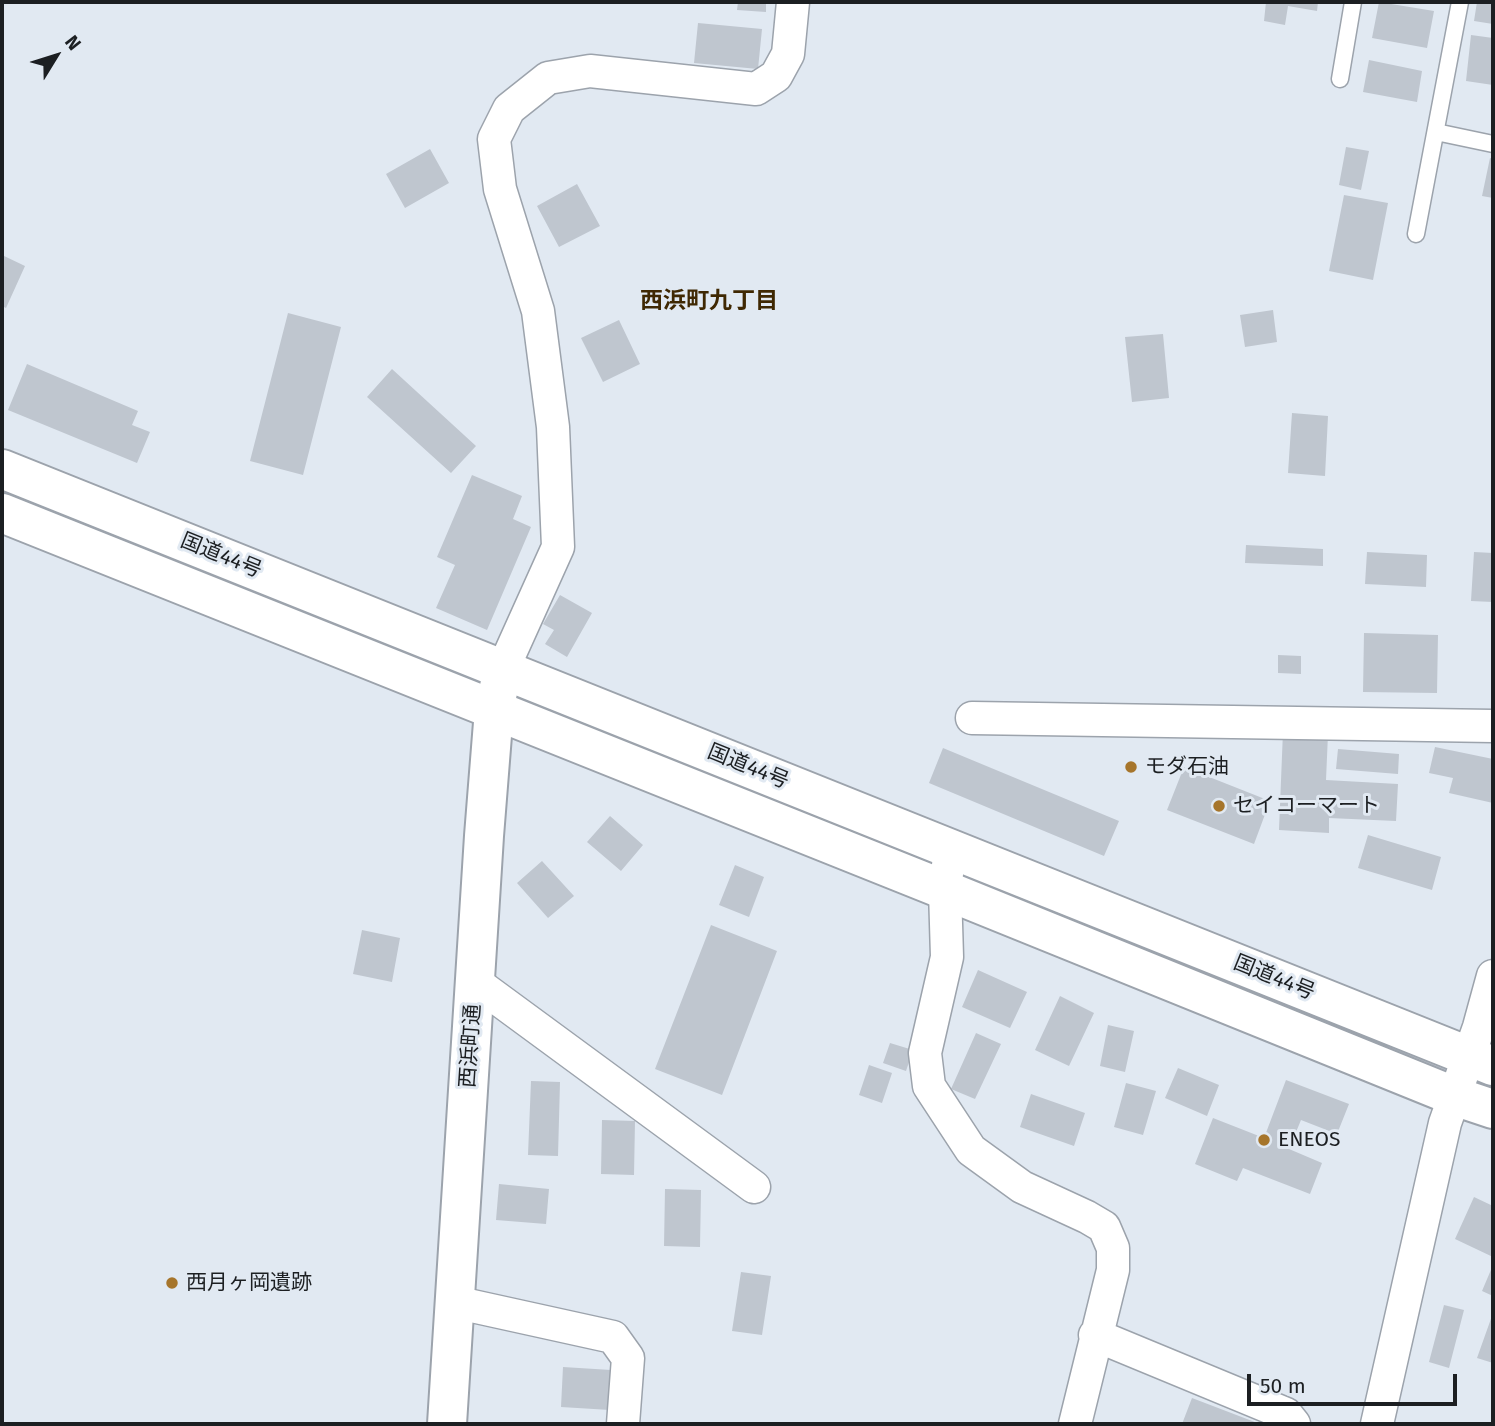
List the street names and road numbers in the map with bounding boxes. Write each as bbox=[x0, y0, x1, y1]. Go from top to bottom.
street label: 国道44号 bbox=[177, 528, 265, 584]
street label: 国道44号 bbox=[704, 739, 792, 795]
street label: 国道44号 bbox=[1230, 950, 1318, 1006]
street label: 西浜町通 bbox=[456, 1003, 486, 1089]

